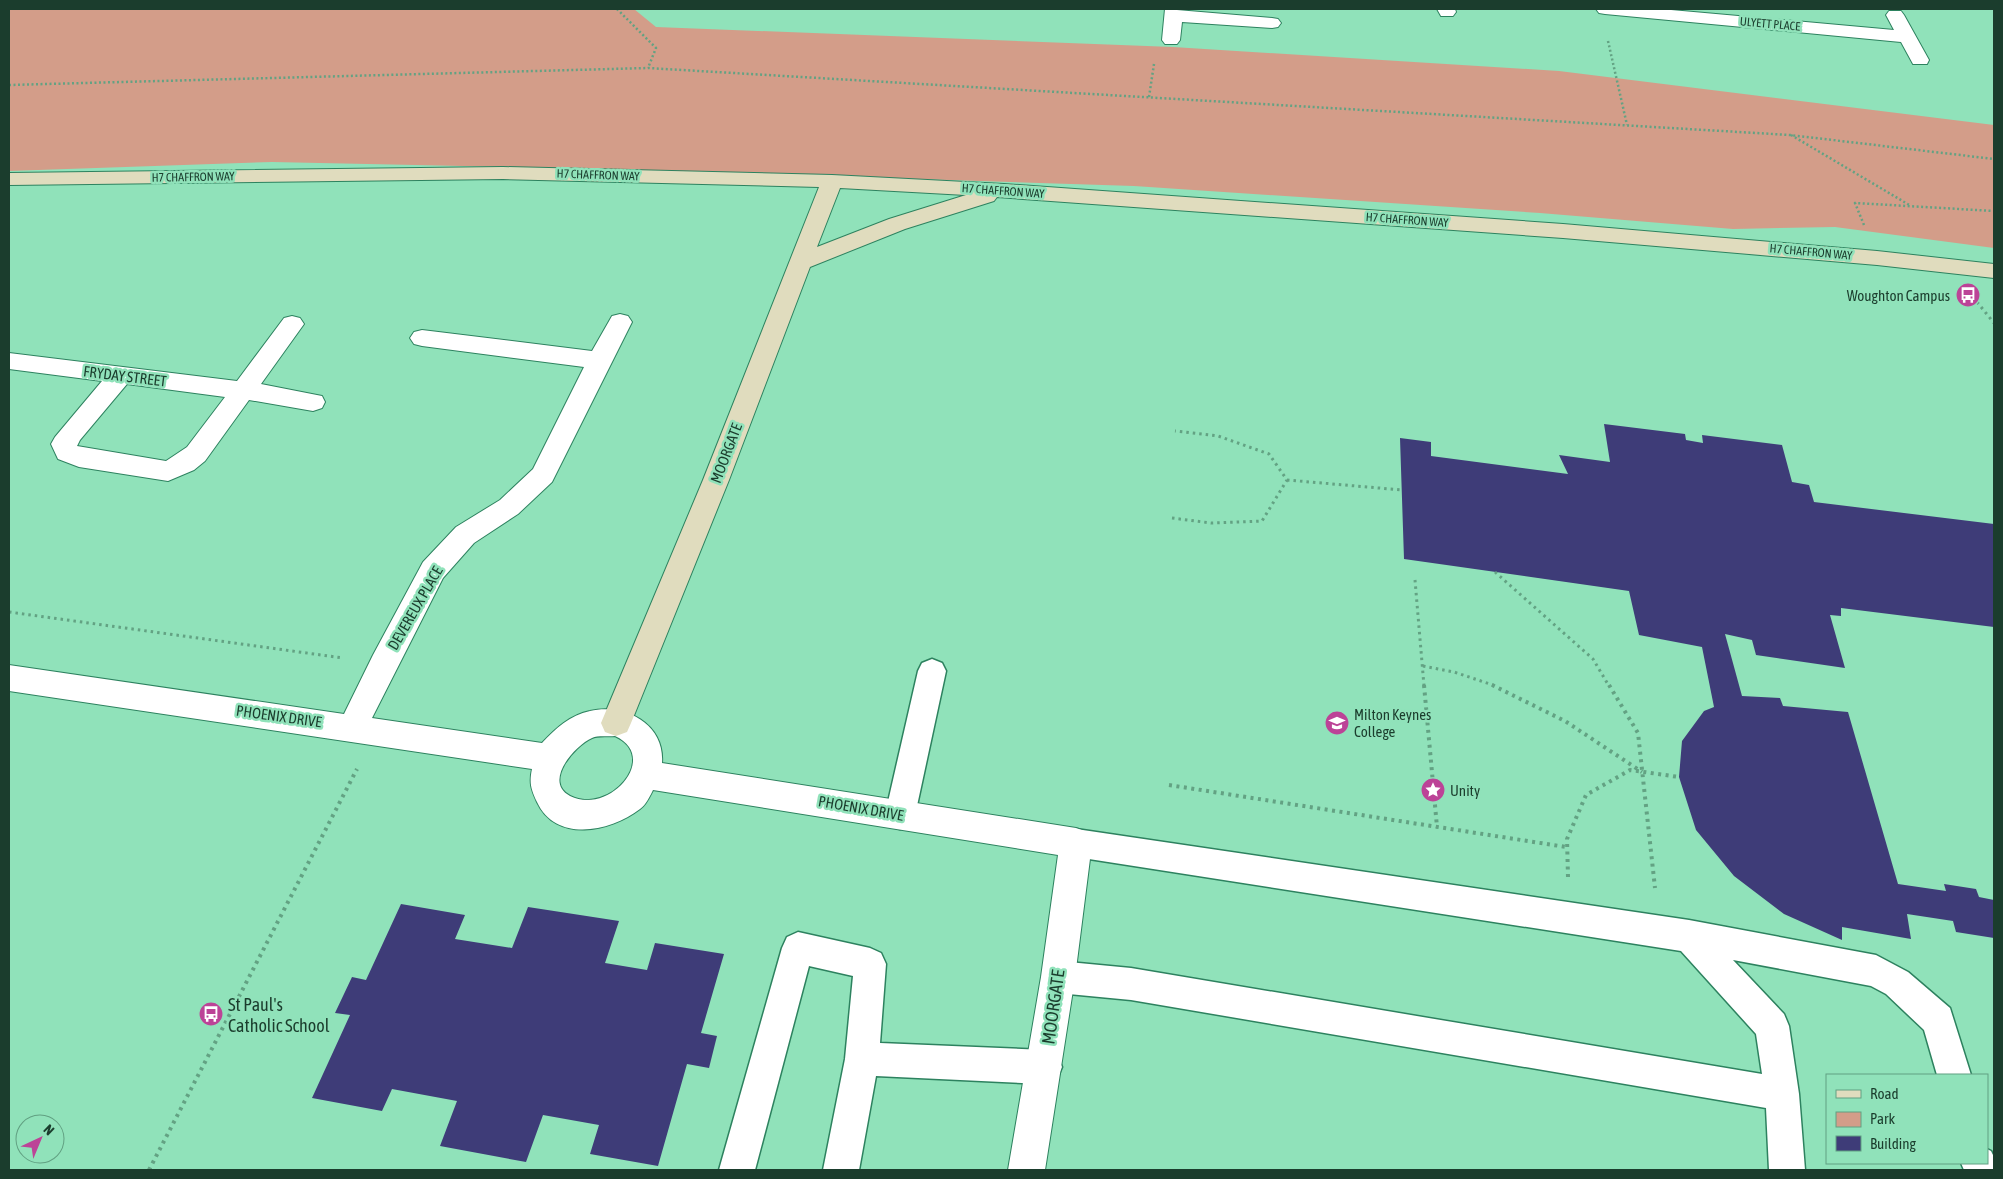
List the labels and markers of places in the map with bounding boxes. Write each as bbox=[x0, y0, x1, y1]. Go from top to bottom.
bus stop icon: Woughton Campus bbox=[1955, 282, 1981, 308]
place label: Woughton Campus bbox=[1847, 287, 1950, 304]
place label: Milton Keynes College bbox=[1354, 706, 1431, 740]
school or university icon: Milton Keynes College bbox=[1324, 710, 1350, 736]
place icon: Unity bbox=[1420, 777, 1446, 803]
place label: Unity bbox=[1450, 782, 1480, 799]
place label: St Paul's Catholic School bbox=[228, 994, 330, 1036]
bus stop icon: St Paul's Catholic School bbox=[198, 1001, 224, 1027]

